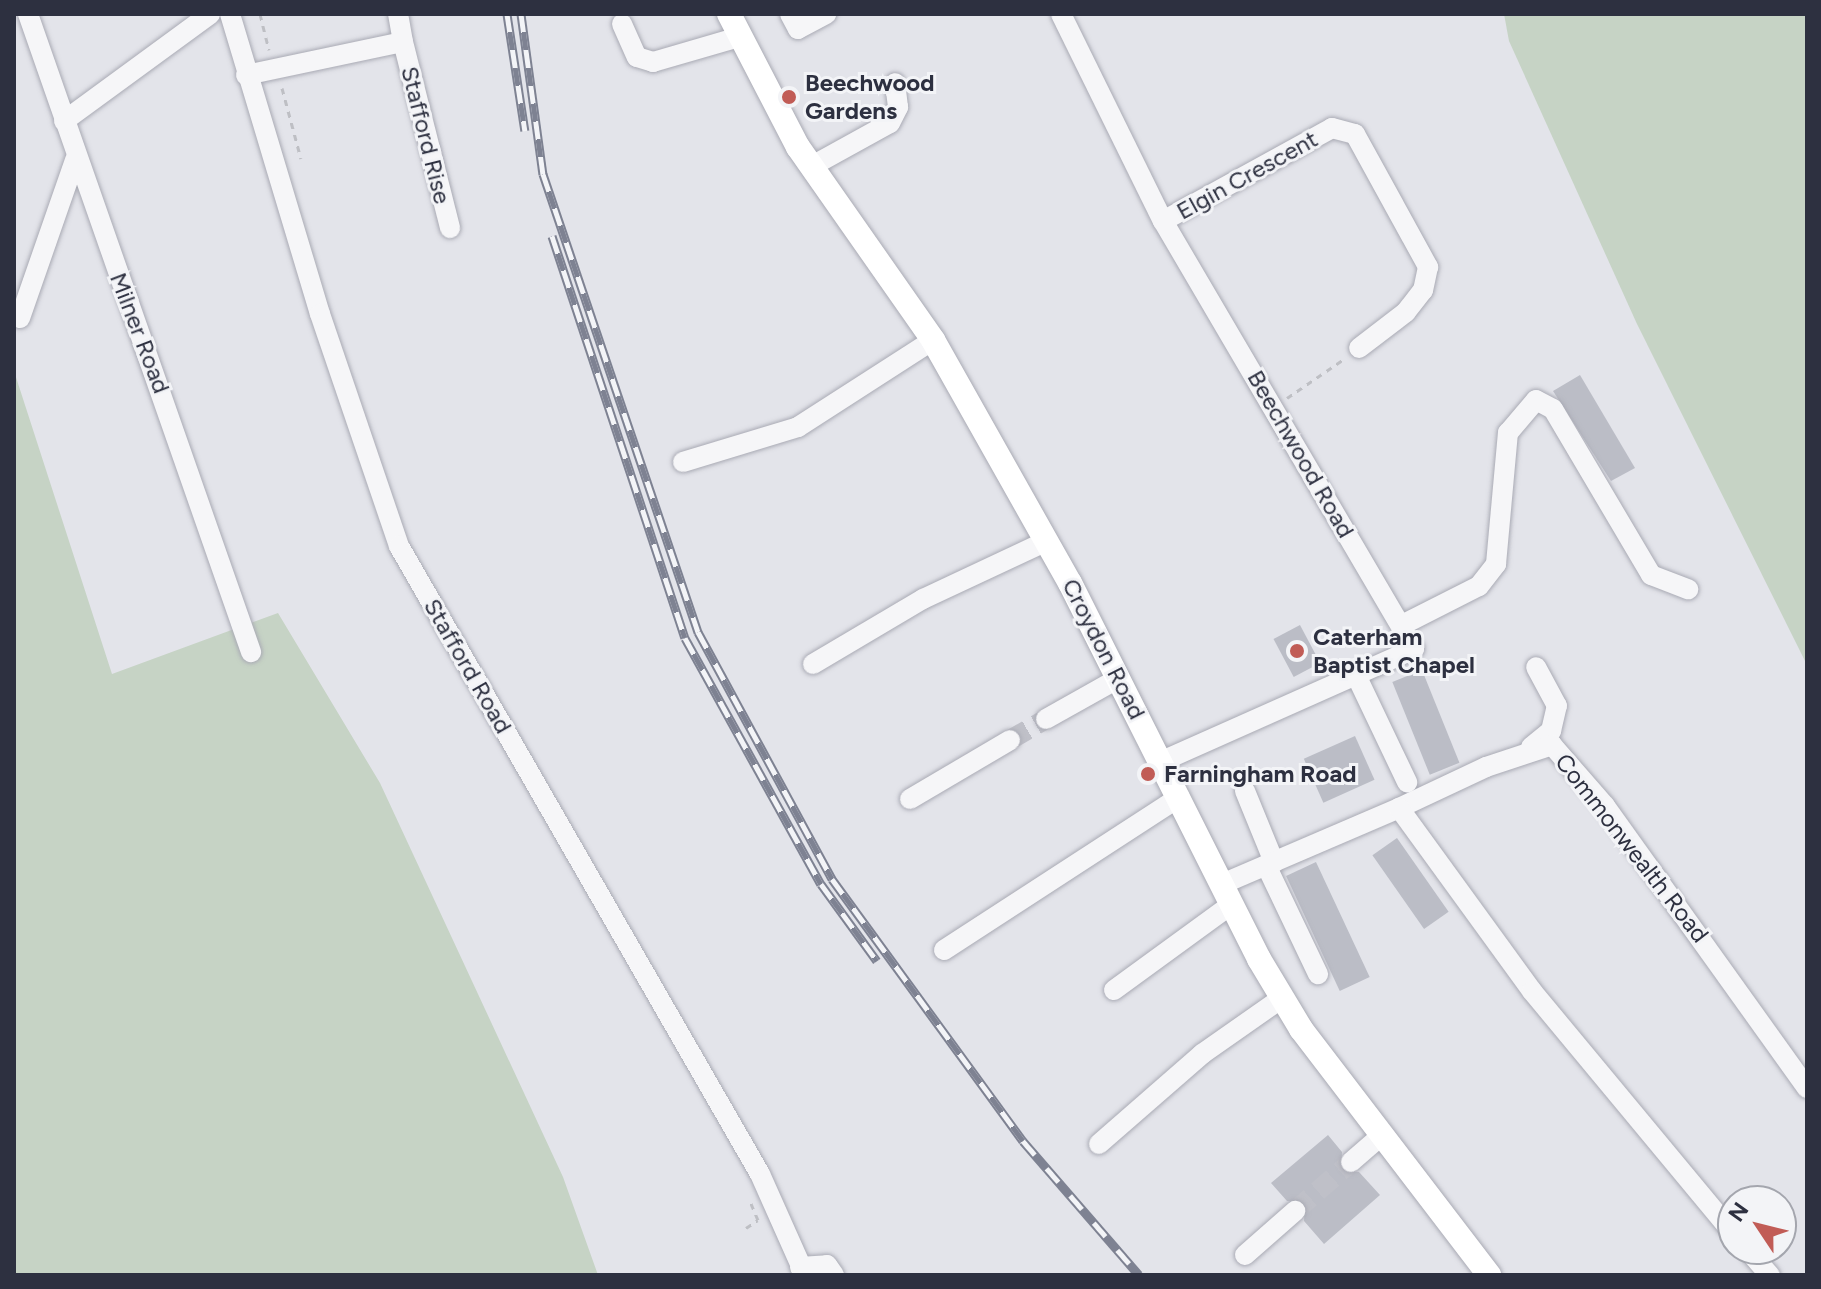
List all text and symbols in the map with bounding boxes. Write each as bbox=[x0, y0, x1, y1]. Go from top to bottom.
street label: Stafford Rise bbox=[395, 63, 457, 207]
place label: Beechwood Gardens bbox=[805, 69, 935, 125]
marker: Beechwood Gardens bbox=[780, 88, 798, 106]
street label: Elgin Crescent bbox=[1171, 124, 1323, 226]
street label: Milner Road bbox=[104, 269, 176, 397]
street label: Beechwood Road bbox=[1241, 365, 1361, 543]
street label: Croydon Road bbox=[1056, 574, 1152, 724]
street label: Stafford Road bbox=[418, 593, 518, 739]
place label: Caterham Baptist Chapel bbox=[1313, 623, 1475, 679]
marker: Caterham Baptist Chapel bbox=[1288, 642, 1306, 660]
street label: Commonwealth Road bbox=[1549, 748, 1715, 948]
place label: Farningham Road bbox=[1164, 760, 1357, 788]
marker: Farningham Road bbox=[1139, 765, 1157, 783]
north arrow bbox=[1717, 1185, 1797, 1265]
text: N bbox=[1723, 1197, 1755, 1227]

